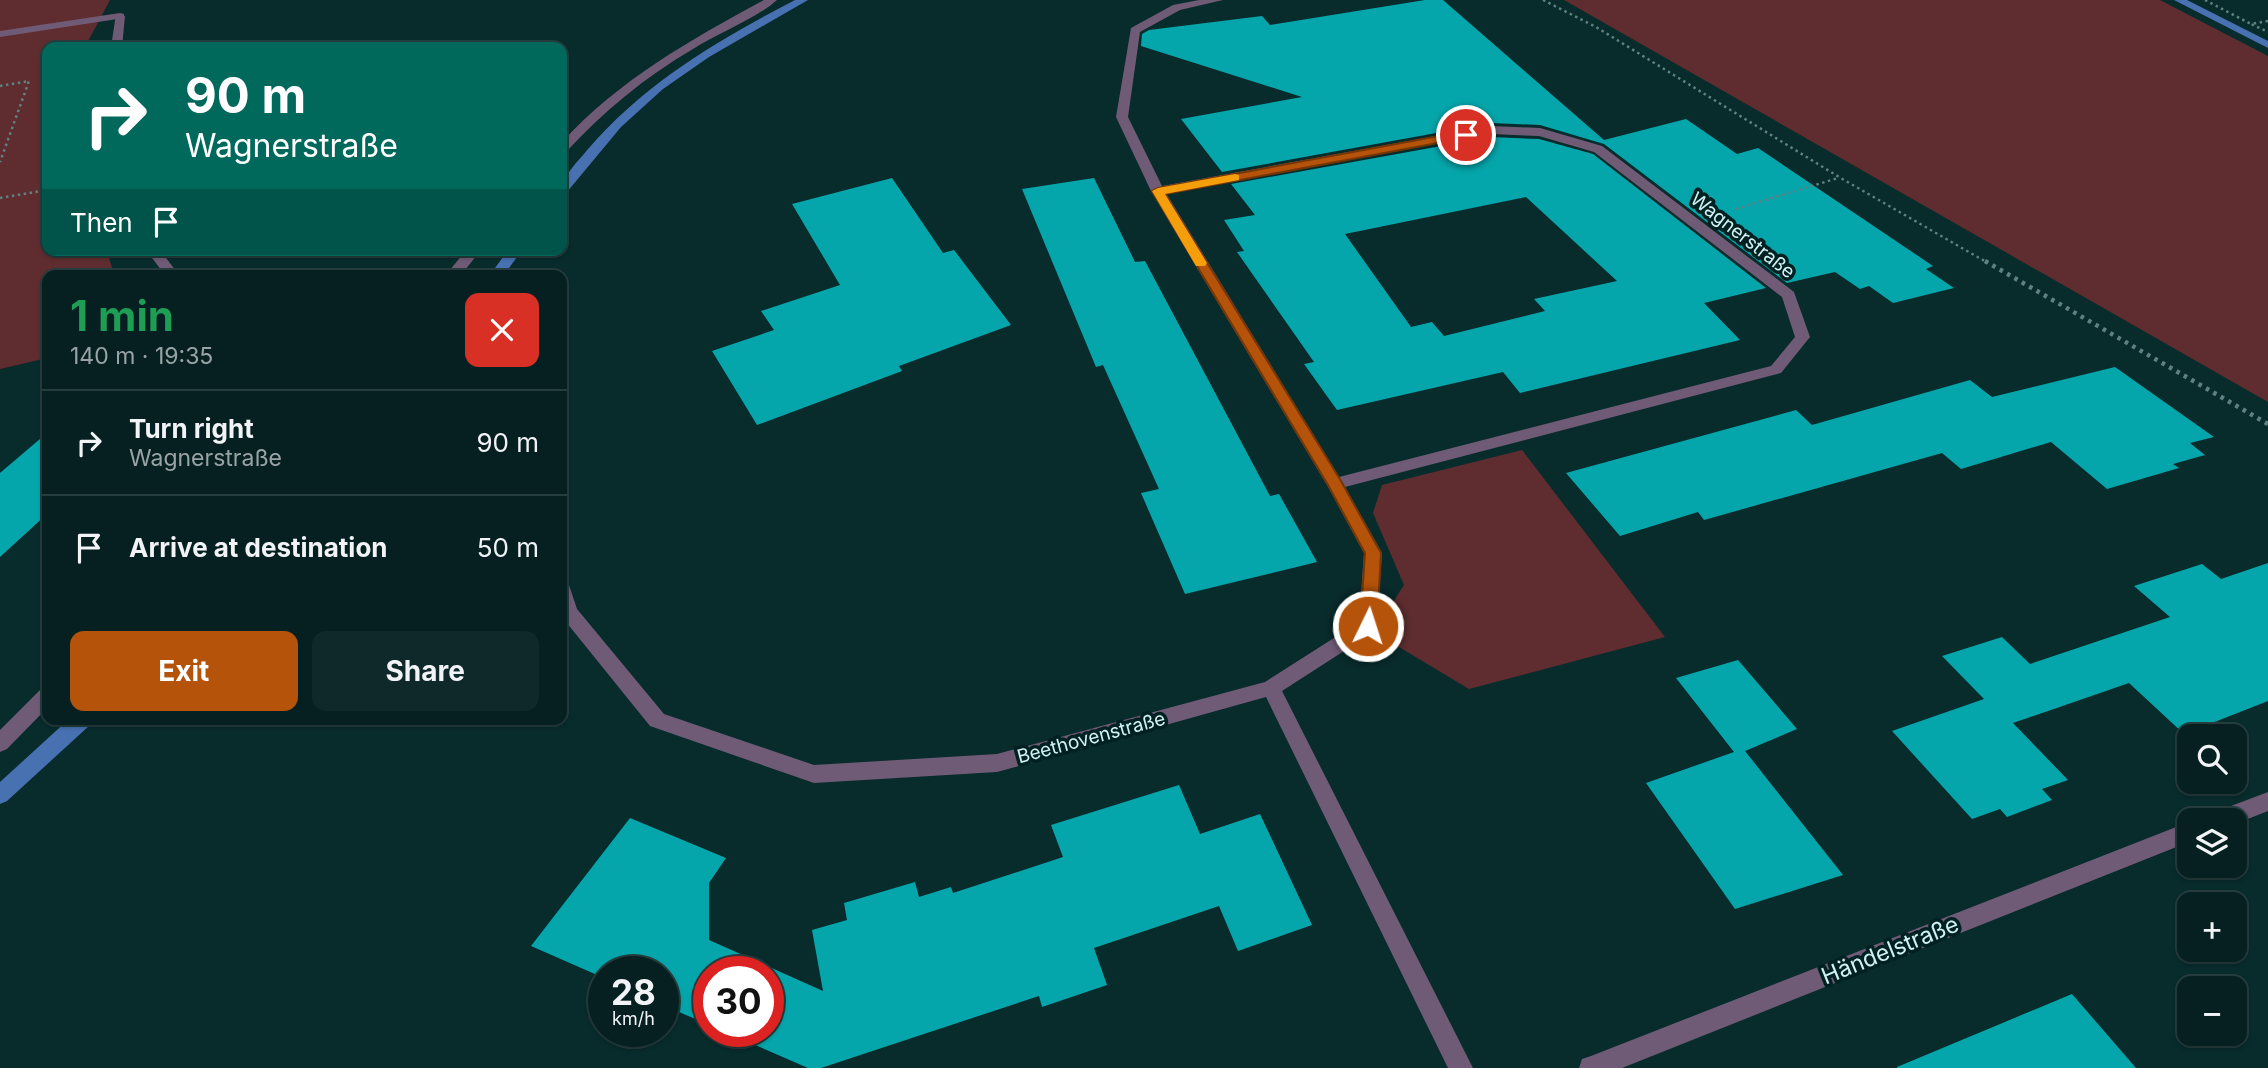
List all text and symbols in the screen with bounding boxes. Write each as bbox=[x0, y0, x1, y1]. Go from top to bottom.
text: 90 m bbox=[185, 66, 306, 125]
icon: right bbox=[70, 70, 161, 161]
pin bbox=[1436, 105, 1496, 165]
icon: arrive bbox=[1447, 116, 1485, 154]
text: Wagnerstraße bbox=[185, 126, 398, 165]
street label: Wagnerstraße bbox=[1686, 187, 1800, 283]
icon: arrive bbox=[147, 203, 185, 241]
text: Then bbox=[70, 207, 133, 238]
text: 1 min bbox=[70, 290, 174, 341]
button: close bbox=[465, 293, 539, 367]
text: 140 m · 19:35 bbox=[70, 342, 213, 370]
text: Turn right bbox=[129, 413, 254, 444]
icon: right bbox=[70, 424, 108, 462]
text: 90 m bbox=[476, 427, 539, 458]
text: Wagnerstraße bbox=[129, 444, 282, 472]
icon: arrive bbox=[70, 529, 108, 567]
text: Arrive at destination bbox=[129, 532, 388, 563]
text: 50 m bbox=[477, 532, 539, 563]
position arrow bbox=[1331, 589, 1405, 663]
button: Exit bbox=[70, 631, 298, 711]
button: Share bbox=[312, 631, 539, 711]
street label: Beethovenstraße bbox=[1014, 707, 1168, 768]
map controls bbox=[2177, 724, 2247, 1046]
button: search bbox=[2177, 724, 2247, 794]
button: layers bbox=[2177, 808, 2247, 878]
button: + bbox=[2177, 892, 2247, 962]
street label: Händelstraße bbox=[1817, 910, 1963, 990]
speed limit sign: 30 bbox=[693, 956, 784, 1047]
text: 28 bbox=[611, 971, 656, 1013]
button: − bbox=[2177, 976, 2247, 1046]
text: km/h bbox=[612, 1008, 655, 1029]

